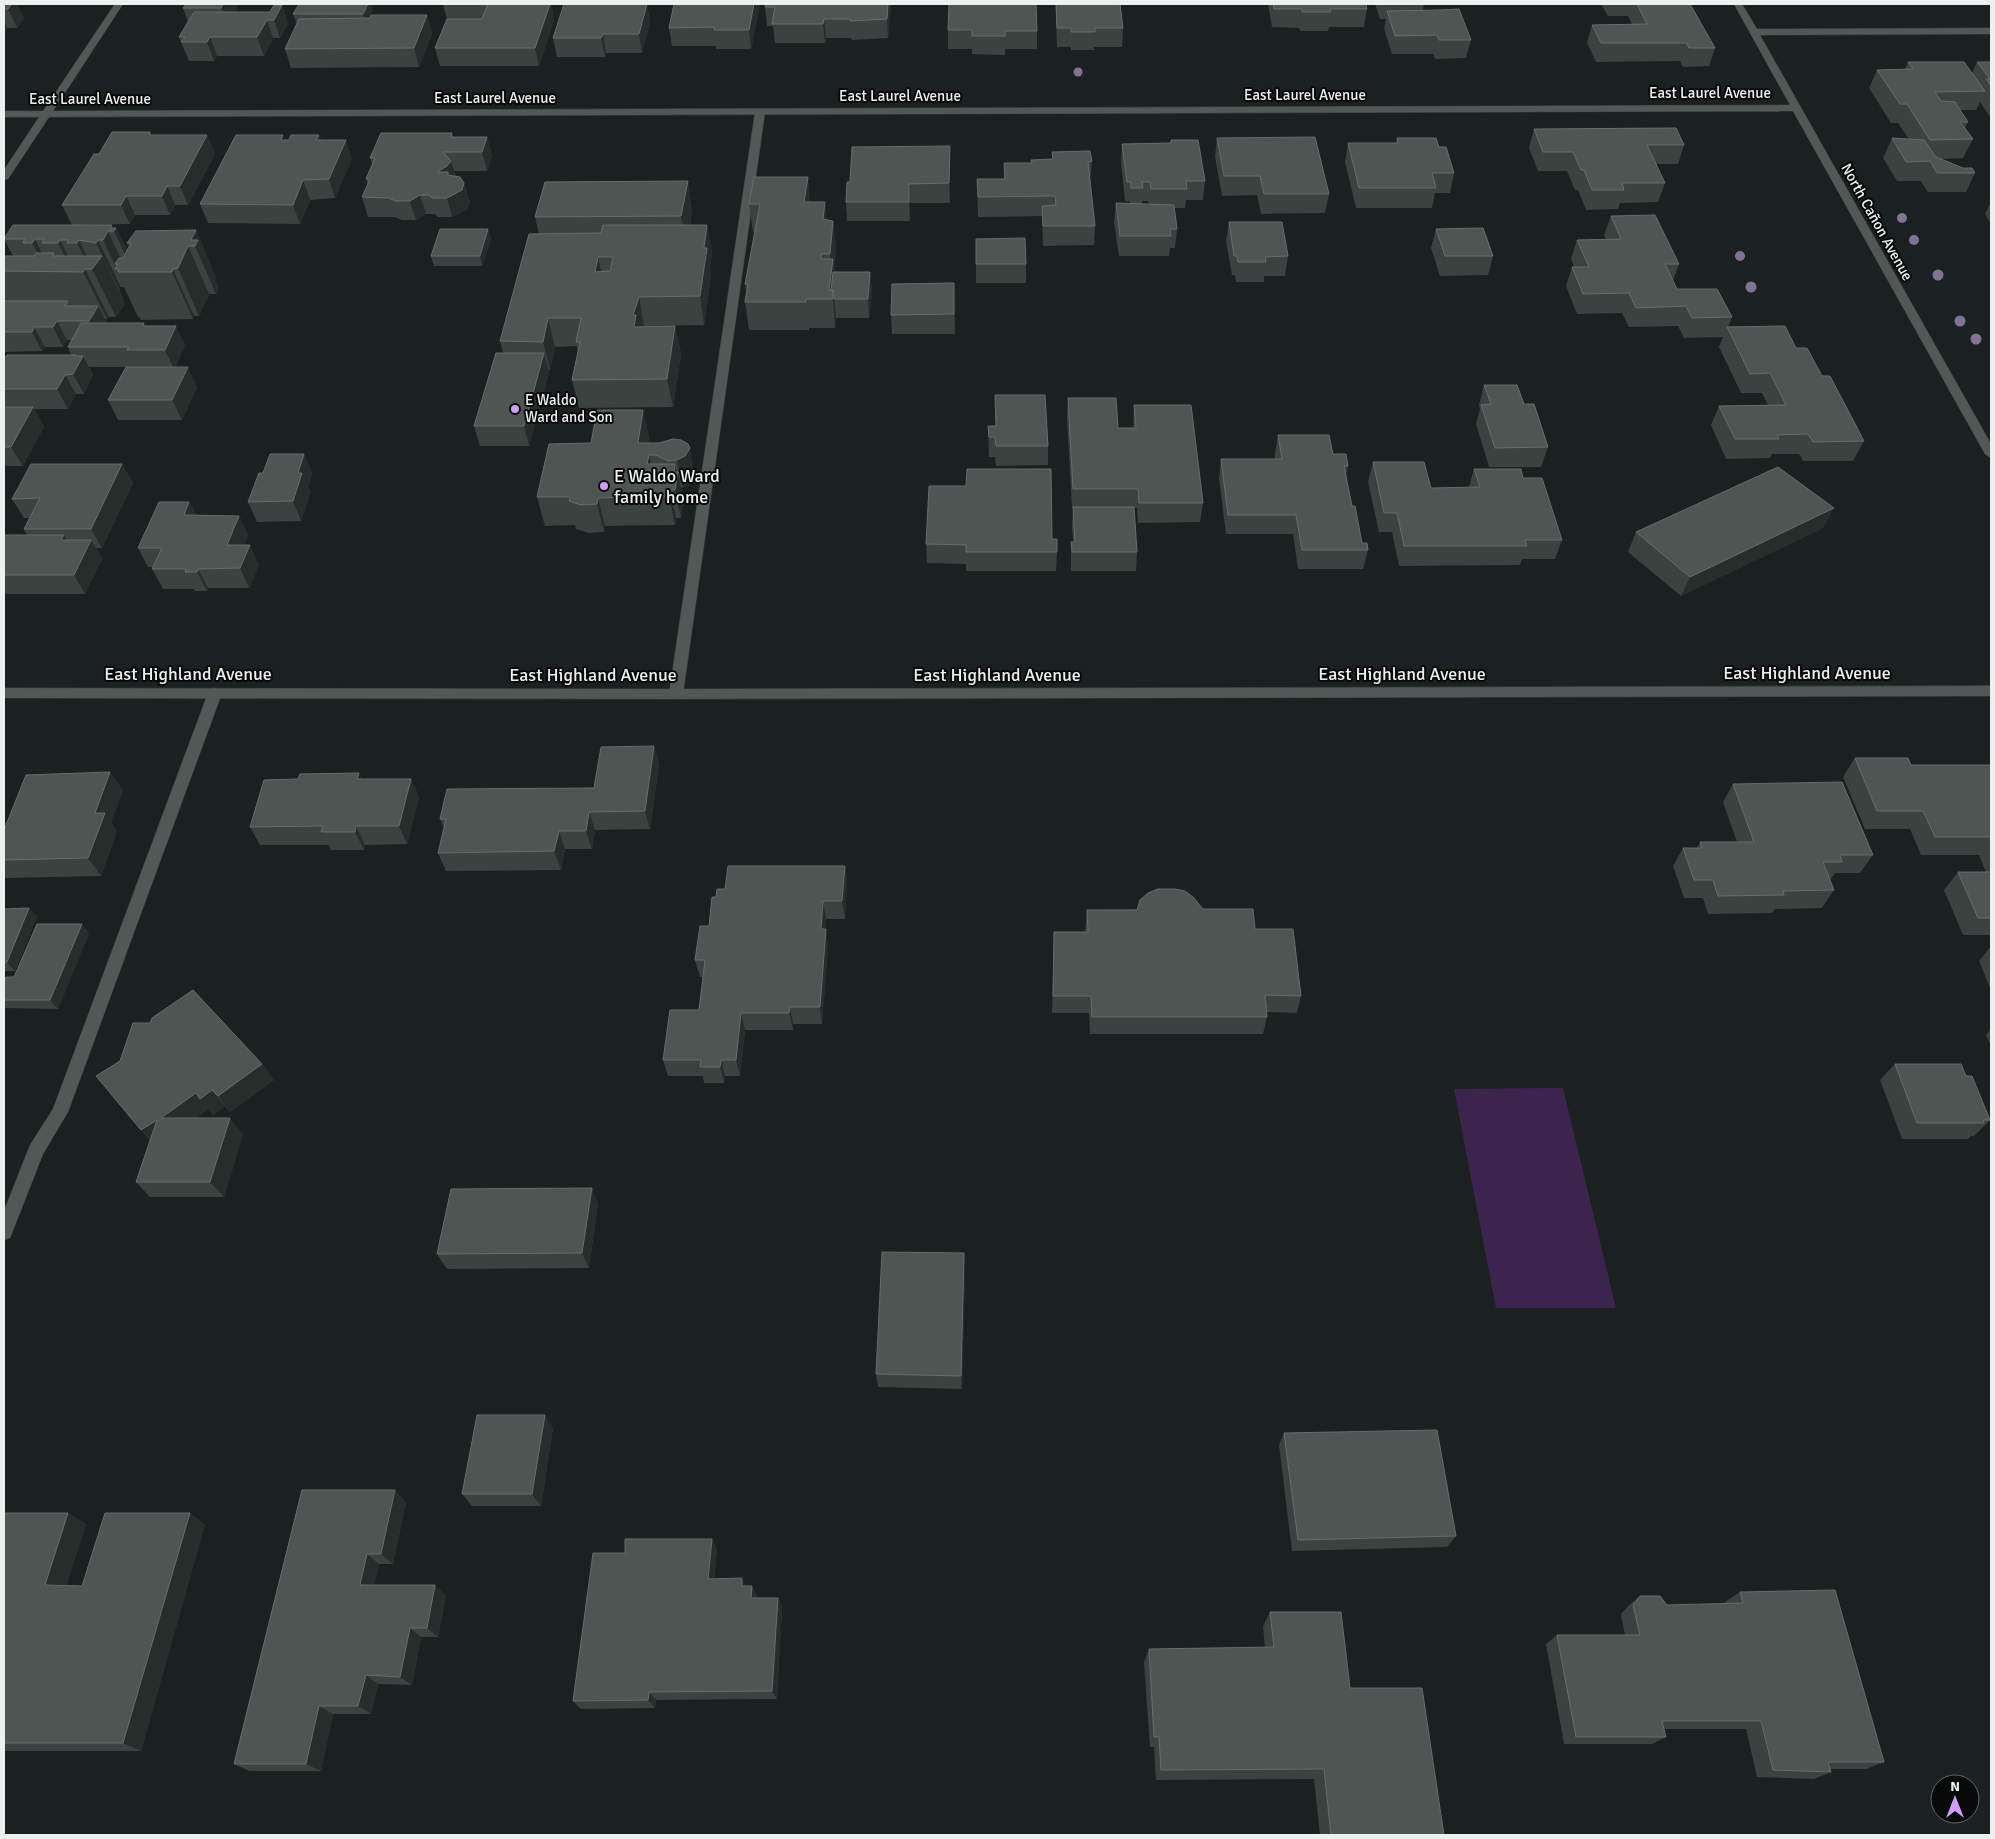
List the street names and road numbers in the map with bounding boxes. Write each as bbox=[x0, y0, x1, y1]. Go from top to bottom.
street label: East Laurel Avenue bbox=[1649, 84, 1771, 102]
street label: East Laurel Avenue bbox=[1244, 86, 1366, 104]
street label: East Laurel Avenue bbox=[839, 87, 961, 105]
street label: East Laurel Avenue bbox=[434, 89, 556, 107]
street label: East Laurel Avenue bbox=[29, 90, 151, 108]
street label: North Cañon Avenue bbox=[1837, 160, 1917, 284]
street label: East Highland Avenue bbox=[1723, 662, 1891, 684]
street label: East Highland Avenue bbox=[104, 663, 272, 685]
street label: East Highland Avenue bbox=[1318, 663, 1486, 685]
street label: East Highland Avenue bbox=[509, 664, 677, 686]
street label: East Highland Avenue bbox=[913, 664, 1081, 686]

